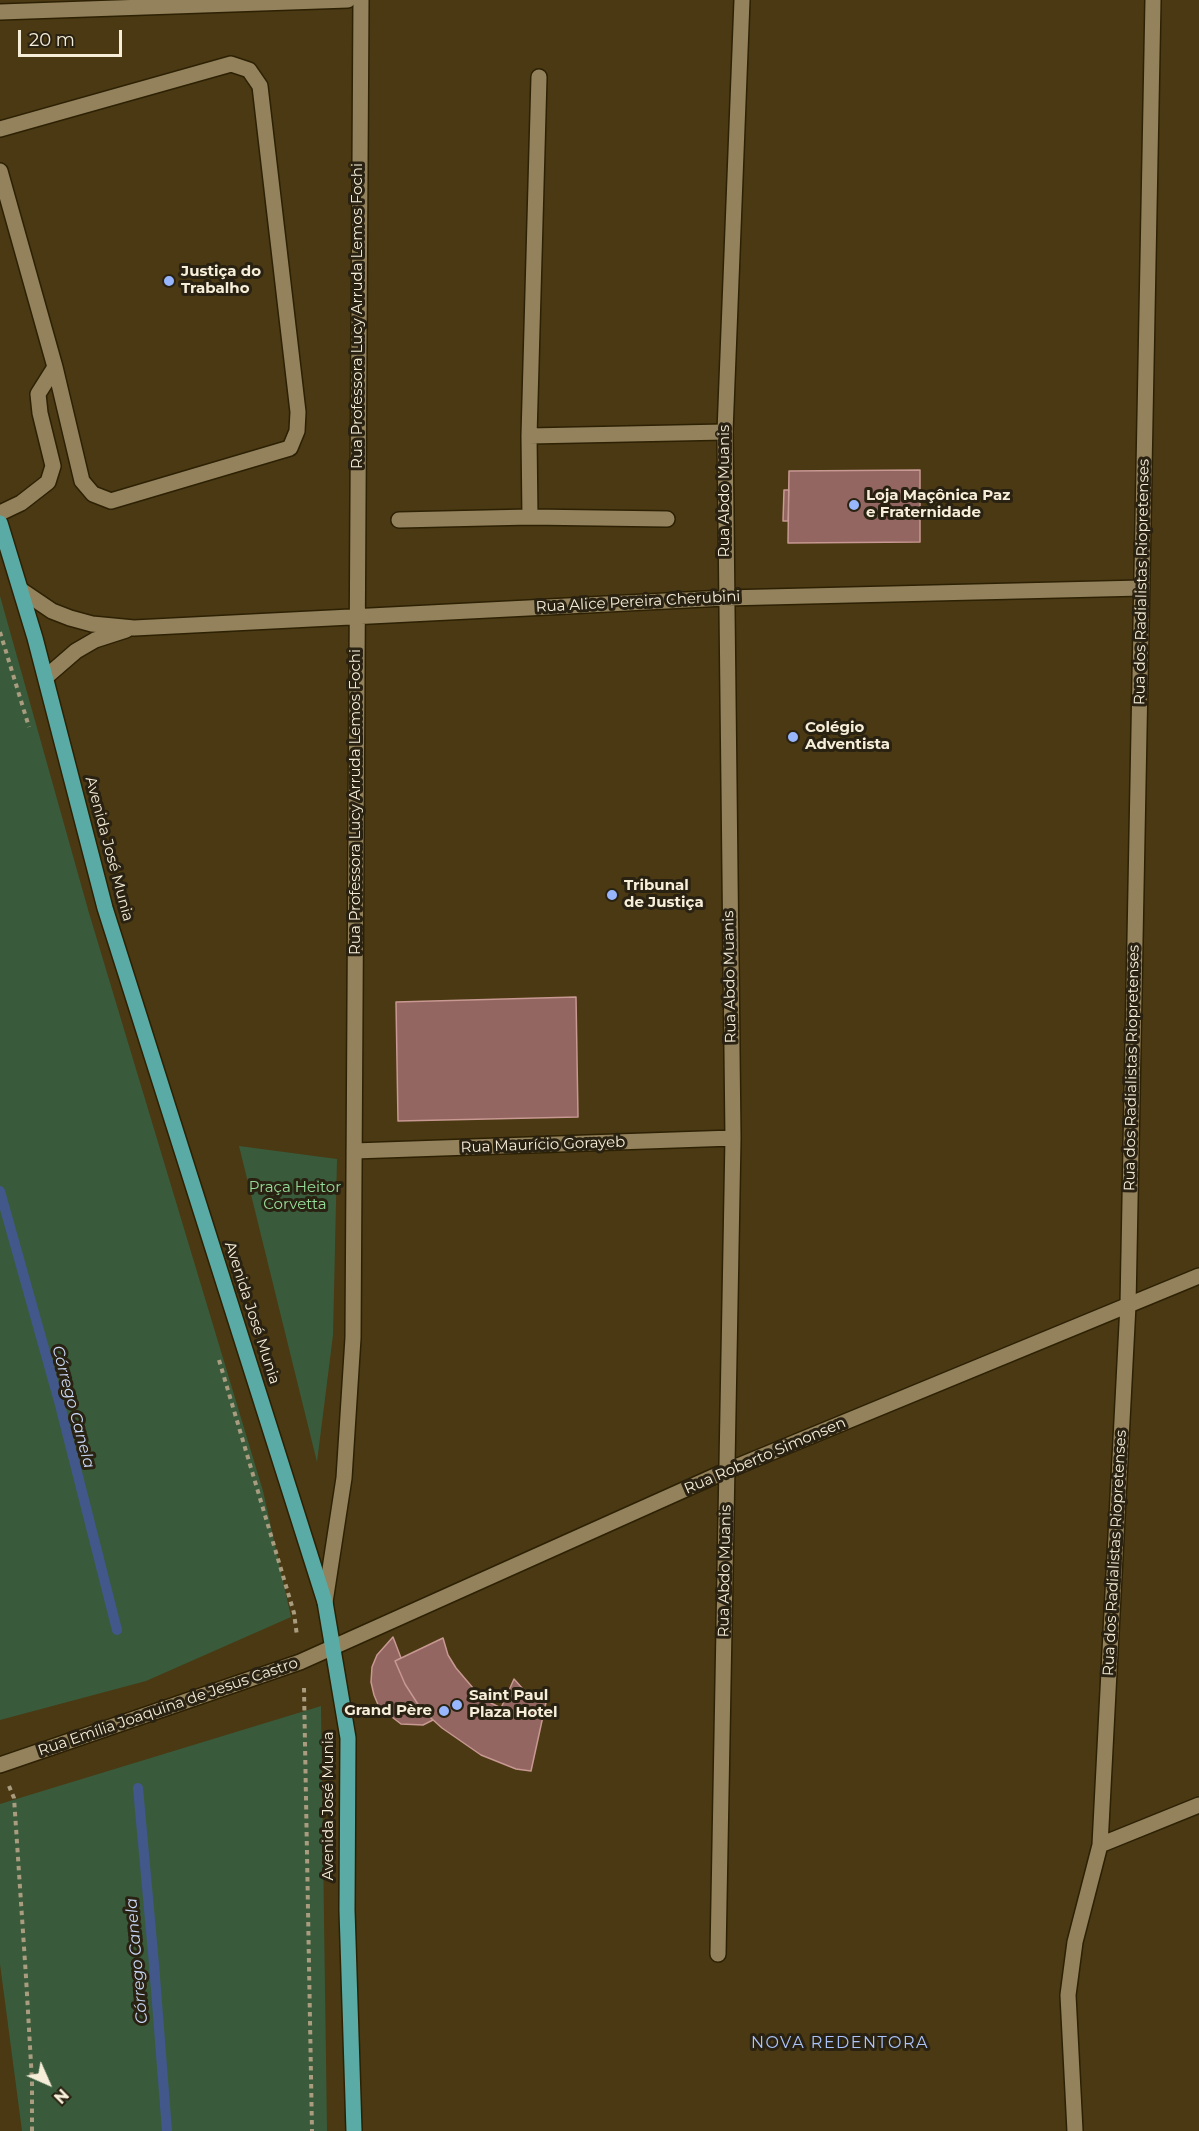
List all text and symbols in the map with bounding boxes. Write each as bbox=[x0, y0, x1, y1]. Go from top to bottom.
scale bar bbox=[21, 18, 124, 56]
text: 20 m bbox=[29, 29, 75, 51]
street label: Rua Professora Lucy Arruda Lemos Fochi bbox=[349, 163, 367, 469]
place label: Justiça do Trabalho bbox=[181, 263, 261, 298]
marker: Justiça do Trabalho bbox=[162, 274, 176, 288]
street label: Rua Abdo Muanis bbox=[716, 425, 734, 557]
street label: Rua dos Radialistas Riopretenses bbox=[1131, 459, 1153, 705]
place label: Loja Maçônica Paz e Fraternidade bbox=[866, 487, 1010, 522]
marker: Loja Maçônica Paz e Fraternidade bbox=[847, 498, 861, 512]
street label: Rua Alice Pereira Cherubini bbox=[535, 588, 741, 616]
street label: Rua Professora Lucy Arruda Lemos Fochi bbox=[347, 649, 365, 955]
place label: Colégio Adventista bbox=[805, 719, 890, 754]
marker: Colégio Adventista bbox=[786, 730, 800, 744]
street label: Avenida José Munia bbox=[81, 775, 137, 923]
place label: Tribunal de Justiça bbox=[624, 877, 704, 912]
marker: Tribunal de Justiça bbox=[605, 888, 619, 902]
street label: Rua Abdo Muanis bbox=[720, 910, 740, 1044]
street label: Rua dos Radialistas Riopretenses bbox=[1121, 945, 1143, 1191]
street label: Rua Maurício Gorayeb bbox=[460, 1133, 626, 1157]
park label: Praça Heitor Corvetta bbox=[249, 1179, 341, 1214]
street label: Avenida José Munia bbox=[220, 1239, 284, 1387]
water label: Córrego Canela bbox=[47, 1344, 99, 1470]
street label: Rua Roberto Simonsen bbox=[681, 1414, 849, 1498]
street label: Rua dos Radialistas Riopretenses bbox=[1100, 1429, 1130, 1677]
street label: Rua Abdo Muanis bbox=[715, 1504, 735, 1638]
street label: Rua Emília Joaquina de Jesus Castro bbox=[36, 1654, 300, 1760]
place label: Saint Paul Plaza Hotel bbox=[469, 1687, 558, 1722]
marker: Saint Paul Plaza Hotel bbox=[450, 1698, 464, 1712]
place label: Grand Père bbox=[344, 1702, 432, 1720]
marker: Grand Père bbox=[437, 1704, 451, 1718]
street label: Avenida José Munia bbox=[320, 1731, 338, 1881]
water label: Córrego Canela bbox=[122, 1897, 152, 2025]
district label: NOVA REDENTORA bbox=[751, 2033, 929, 2053]
north arrow bbox=[18, 2053, 78, 2113]
text: N bbox=[50, 2085, 72, 2107]

